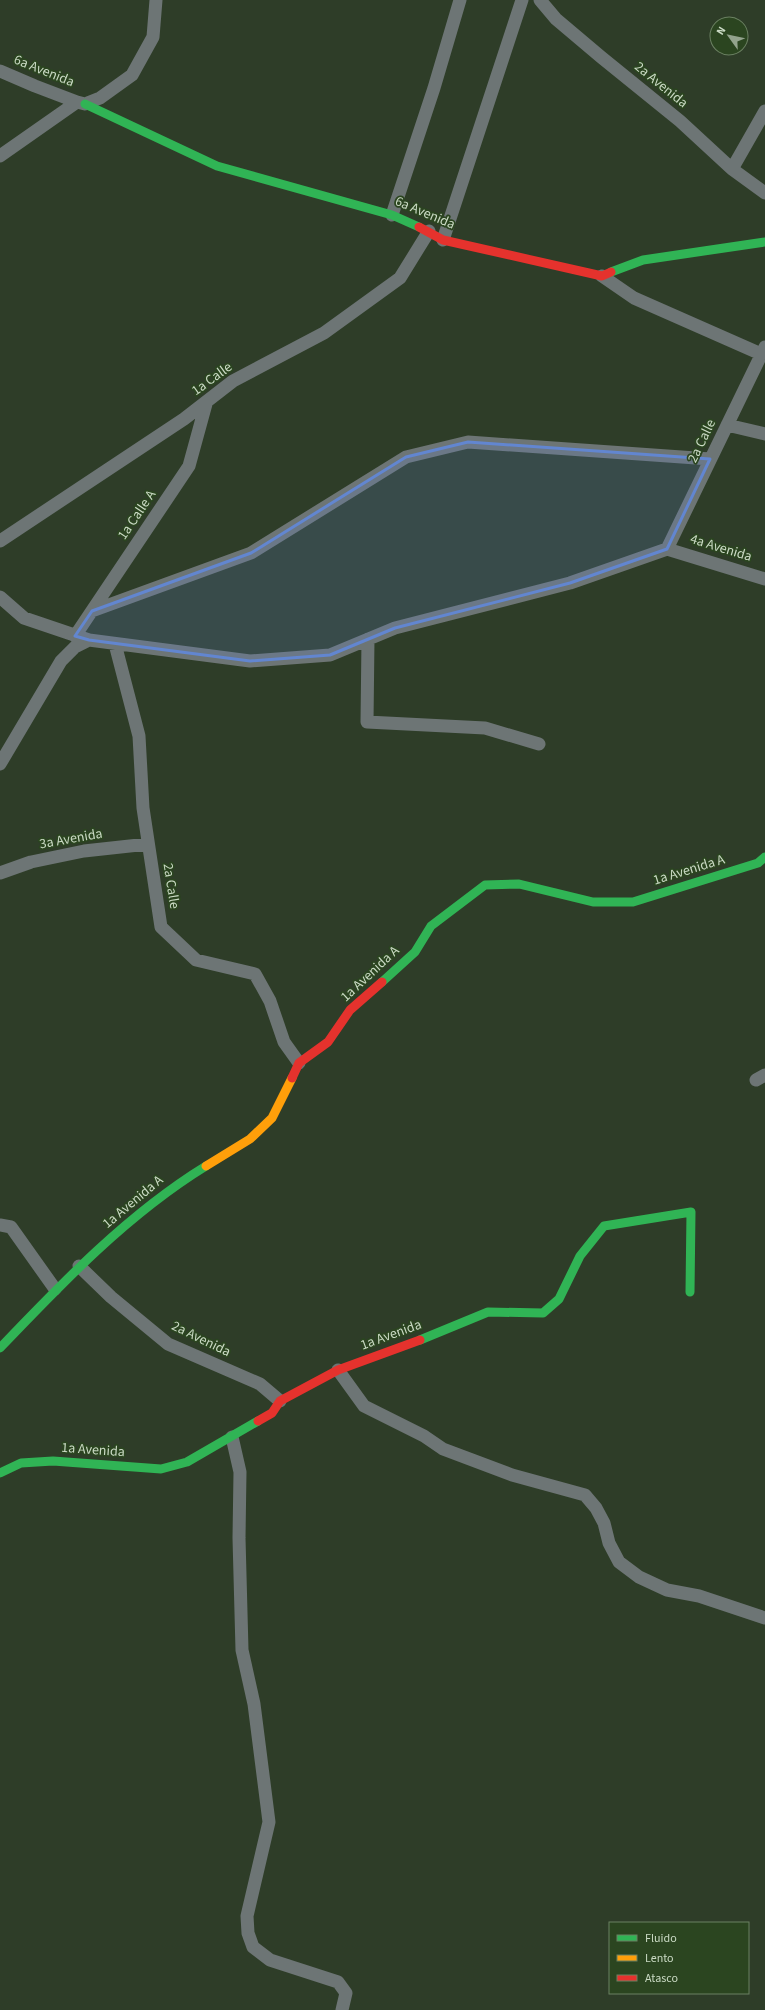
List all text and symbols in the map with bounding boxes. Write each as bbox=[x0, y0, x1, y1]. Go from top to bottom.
north arrow bbox=[709, 16, 749, 56]
text: N bbox=[713, 24, 729, 38]
street label: 6a Avenida bbox=[11, 50, 77, 92]
street label: 2a Avenida bbox=[630, 57, 692, 113]
street label: 6a Avenida bbox=[392, 191, 458, 235]
street label: 1a Calle bbox=[188, 357, 237, 401]
street label: 2a Calle bbox=[683, 416, 721, 466]
street label: 1a Calle A bbox=[113, 486, 161, 544]
street label: 4a Avenida bbox=[688, 529, 754, 567]
street label: 3a Avenida bbox=[38, 824, 104, 854]
street label: 1a Avenida A bbox=[651, 849, 728, 890]
street label: 2a Calle bbox=[158, 862, 184, 910]
street label: 1a Avenida A bbox=[336, 941, 404, 1007]
street label: 1a Avenida A bbox=[98, 1170, 168, 1233]
street label: 1a Avenida bbox=[358, 1315, 424, 1355]
street label: 2a Avenida bbox=[168, 1316, 234, 1362]
street label: 1a Avenida bbox=[61, 1438, 125, 1462]
legend bbox=[609, 1922, 749, 1994]
text: Fluido bbox=[645, 1930, 677, 1947]
text: Lento bbox=[645, 1950, 674, 1967]
text: Atasco bbox=[645, 1970, 678, 1987]

